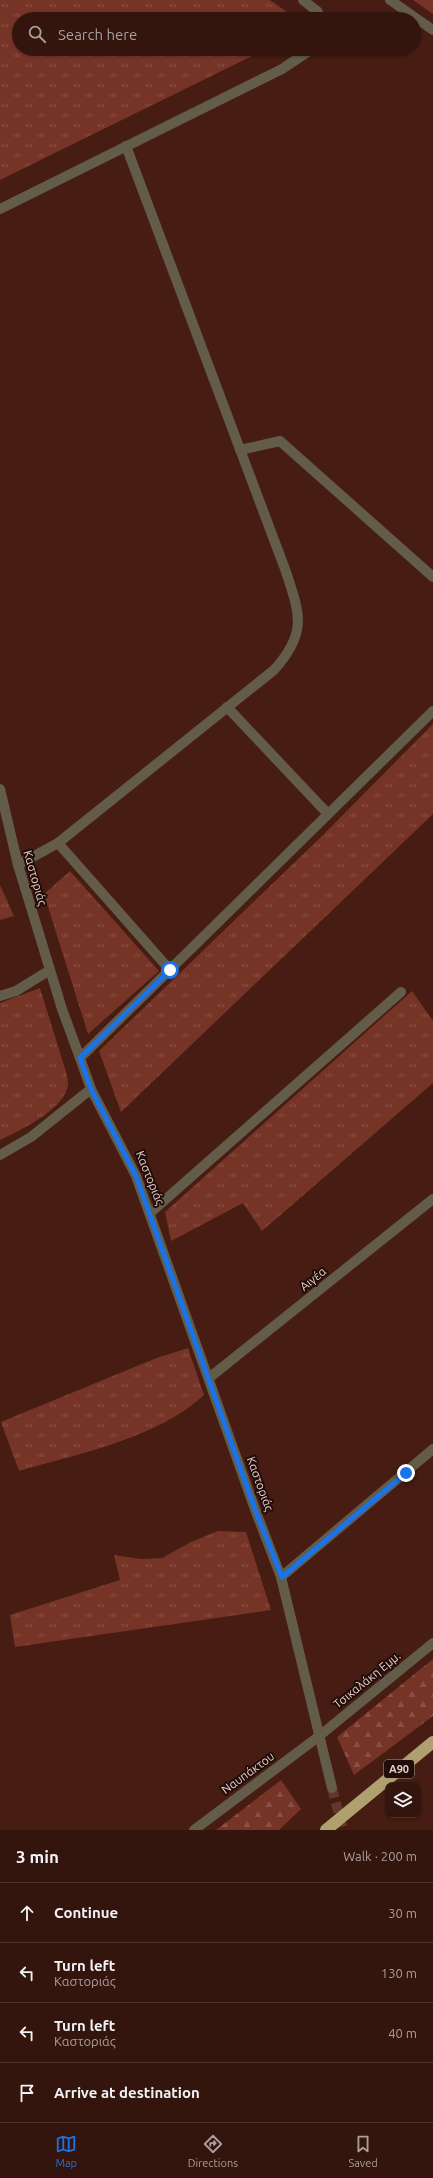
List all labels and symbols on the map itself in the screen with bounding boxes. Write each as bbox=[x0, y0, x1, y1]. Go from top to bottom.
street label: Καστοριάς bbox=[20, 849, 50, 908]
route start bbox=[161, 961, 179, 979]
street label: Καστοριάς bbox=[133, 1149, 167, 1208]
street label: Αιγέα bbox=[297, 1264, 328, 1293]
street label: Καστοριάς bbox=[244, 1455, 277, 1514]
route end bbox=[397, 1464, 415, 1482]
street label: Τσικαλάκη Εμμ. bbox=[331, 1649, 403, 1711]
street label: Ναυπάκτου bbox=[219, 1749, 277, 1796]
road number: Α90 bbox=[384, 1760, 414, 1778]

